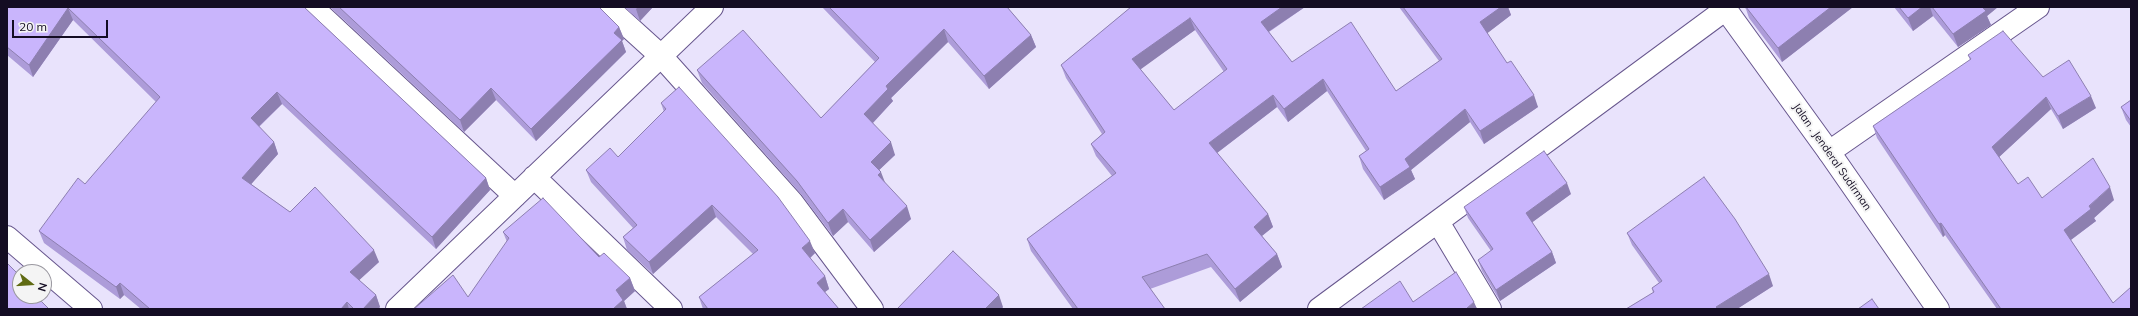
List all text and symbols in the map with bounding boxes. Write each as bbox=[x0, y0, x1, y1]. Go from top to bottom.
scale bar bbox=[14, 12, 110, 38]
text: 20 m bbox=[19, 19, 47, 34]
street label: Jalan . Jenderal Sudirman bbox=[1790, 101, 1874, 213]
north arrow bbox=[12, 264, 52, 304]
text: N bbox=[35, 281, 50, 293]

